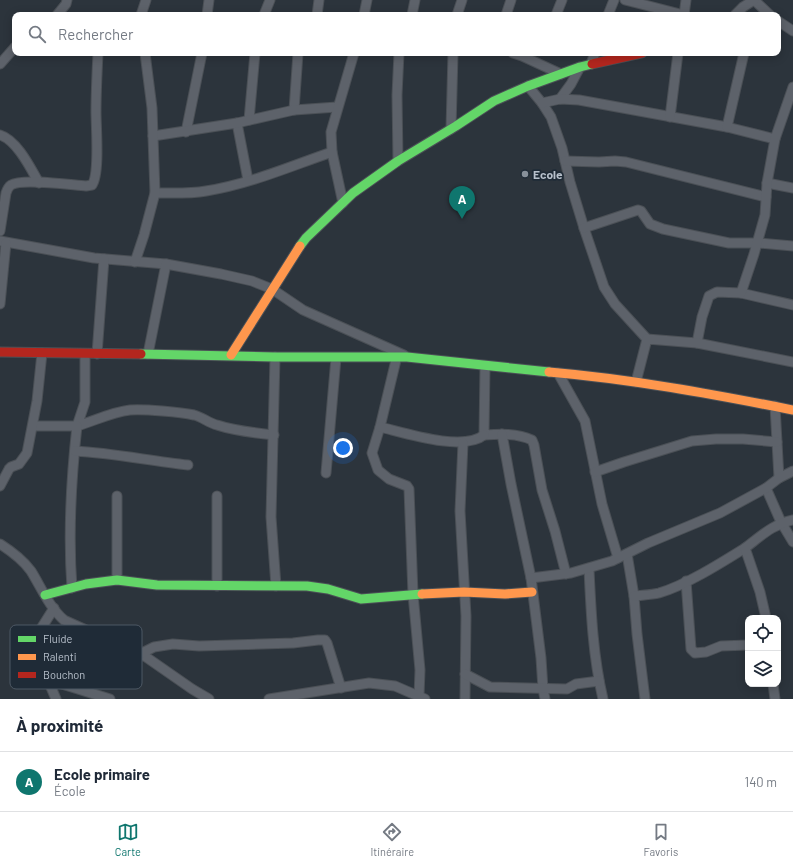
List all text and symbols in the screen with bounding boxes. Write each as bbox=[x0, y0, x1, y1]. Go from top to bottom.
search box bbox=[12, 12, 781, 56]
icon: search bbox=[26, 23, 48, 45]
text: Rechercher bbox=[58, 25, 134, 43]
place label: Ecole bbox=[533, 167, 563, 181]
marker: Ecole bbox=[520, 169, 530, 179]
pin: A bbox=[449, 186, 475, 219]
your location bbox=[333, 438, 353, 458]
map controls bbox=[745, 615, 781, 687]
button: locate bbox=[745, 615, 781, 651]
legend bbox=[10, 625, 142, 689]
text: Fluide bbox=[43, 632, 72, 645]
text: Ralenti bbox=[43, 650, 77, 663]
button: layers bbox=[745, 651, 781, 687]
text: Bouchon bbox=[43, 668, 85, 681]
text: À proximité bbox=[16, 715, 103, 735]
text: Ecole primaire bbox=[54, 765, 150, 783]
text: A bbox=[25, 774, 33, 790]
text: 140 m bbox=[745, 774, 777, 790]
text: École bbox=[54, 783, 86, 799]
tab: Carte bbox=[115, 821, 141, 858]
tab: Itinéraire bbox=[370, 821, 414, 858]
tab: Favoris bbox=[644, 821, 678, 858]

